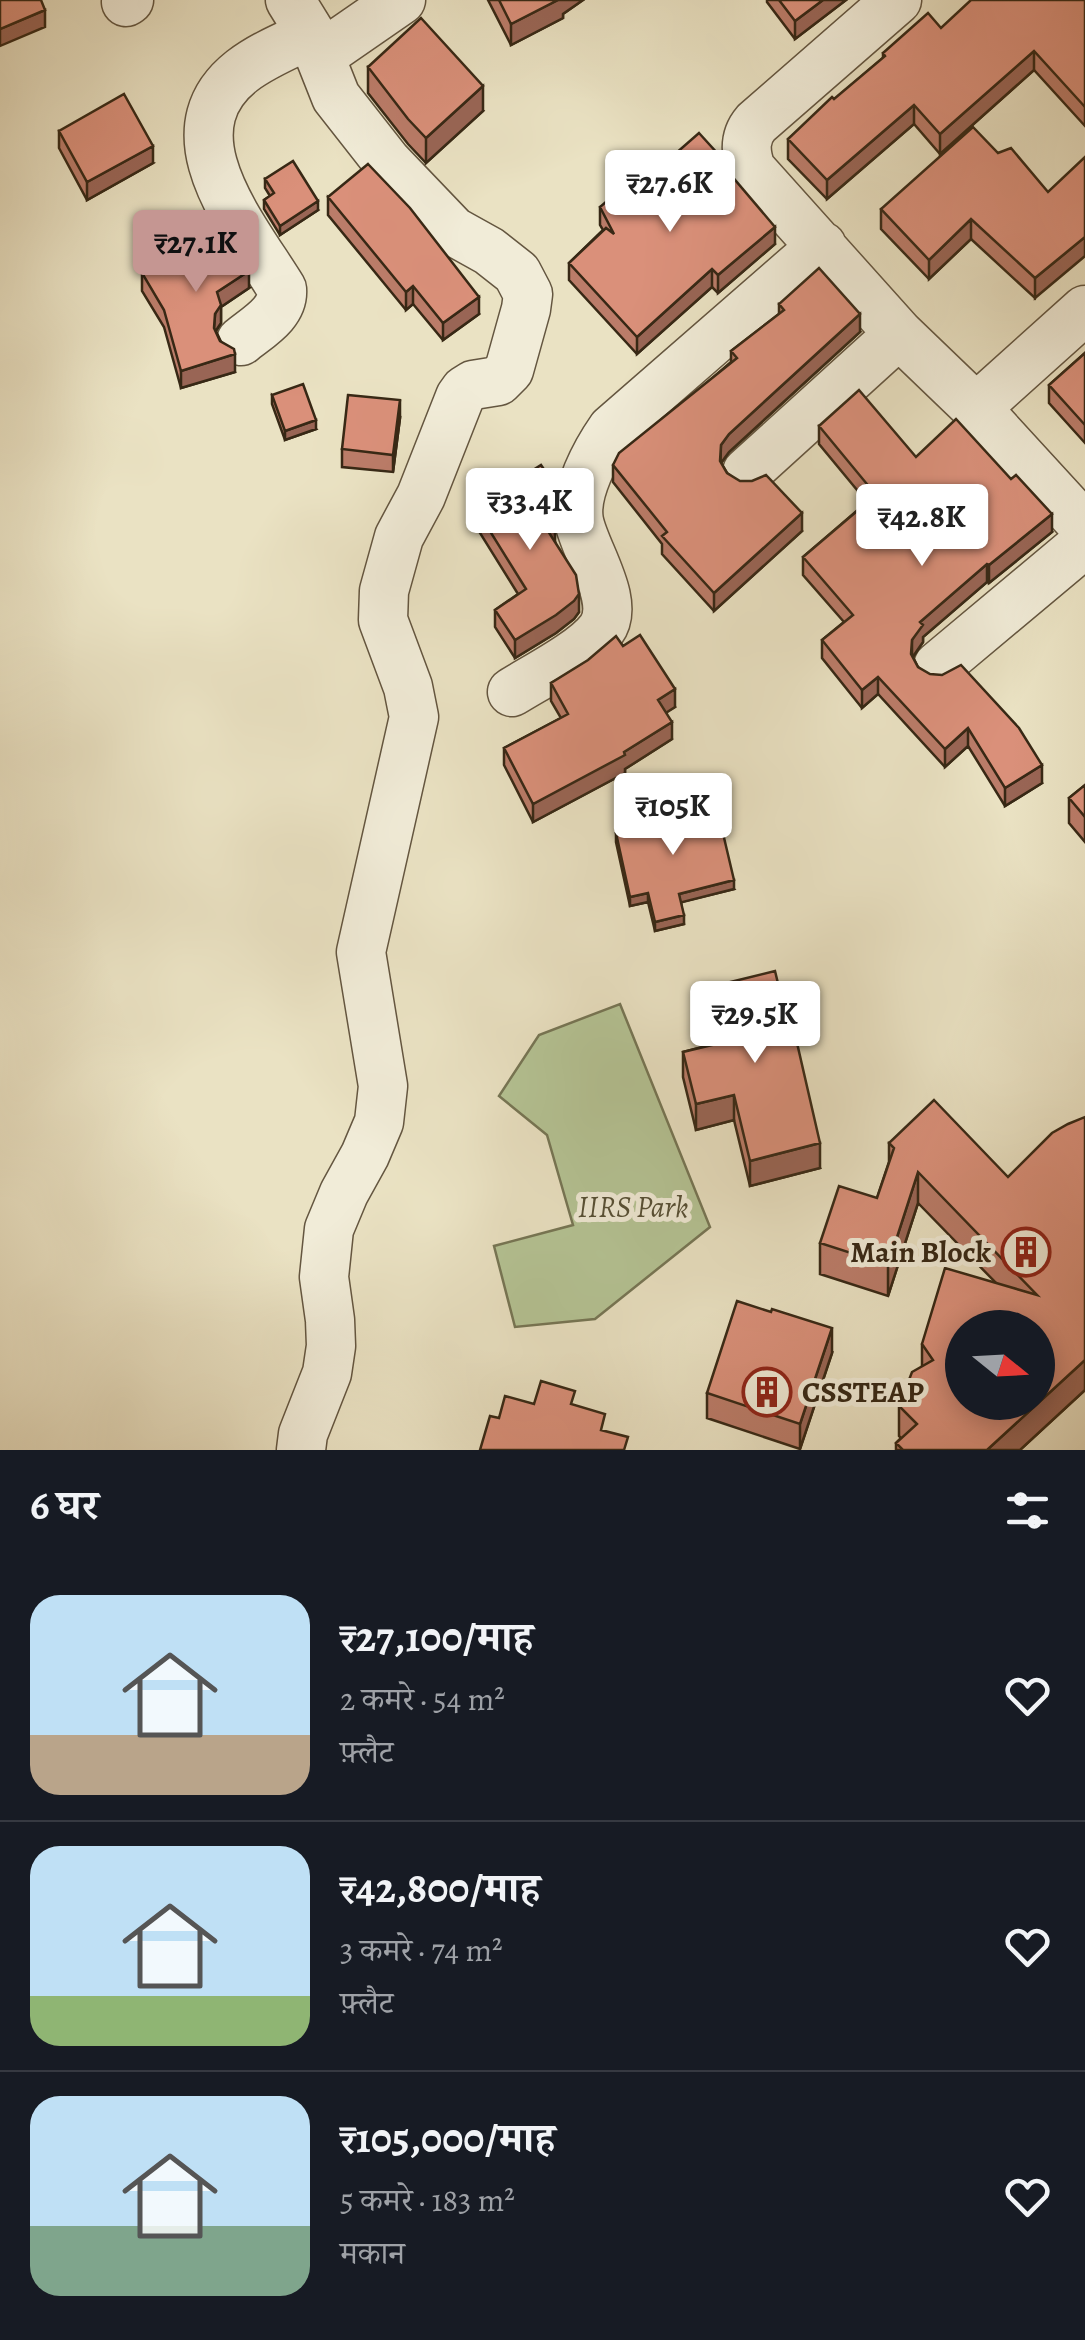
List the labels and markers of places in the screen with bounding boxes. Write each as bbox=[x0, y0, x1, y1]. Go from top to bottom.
pin: ₹27.6K bbox=[589, 150, 751, 235]
pin: ₹27.1K bbox=[115, 210, 277, 295]
pin: ₹33.4K bbox=[449, 468, 611, 553]
pin: ₹42.8K bbox=[841, 484, 1003, 569]
pin: ₹105K bbox=[603, 773, 743, 858]
pin: ₹29.5K bbox=[674, 981, 836, 1066]
building icon: Main Block bbox=[1000, 1226, 1052, 1278]
place label: Main Block bbox=[850, 1232, 991, 1272]
building icon: CSSTEAP bbox=[741, 1366, 793, 1418]
place label: CSSTEAP bbox=[802, 1372, 924, 1412]

